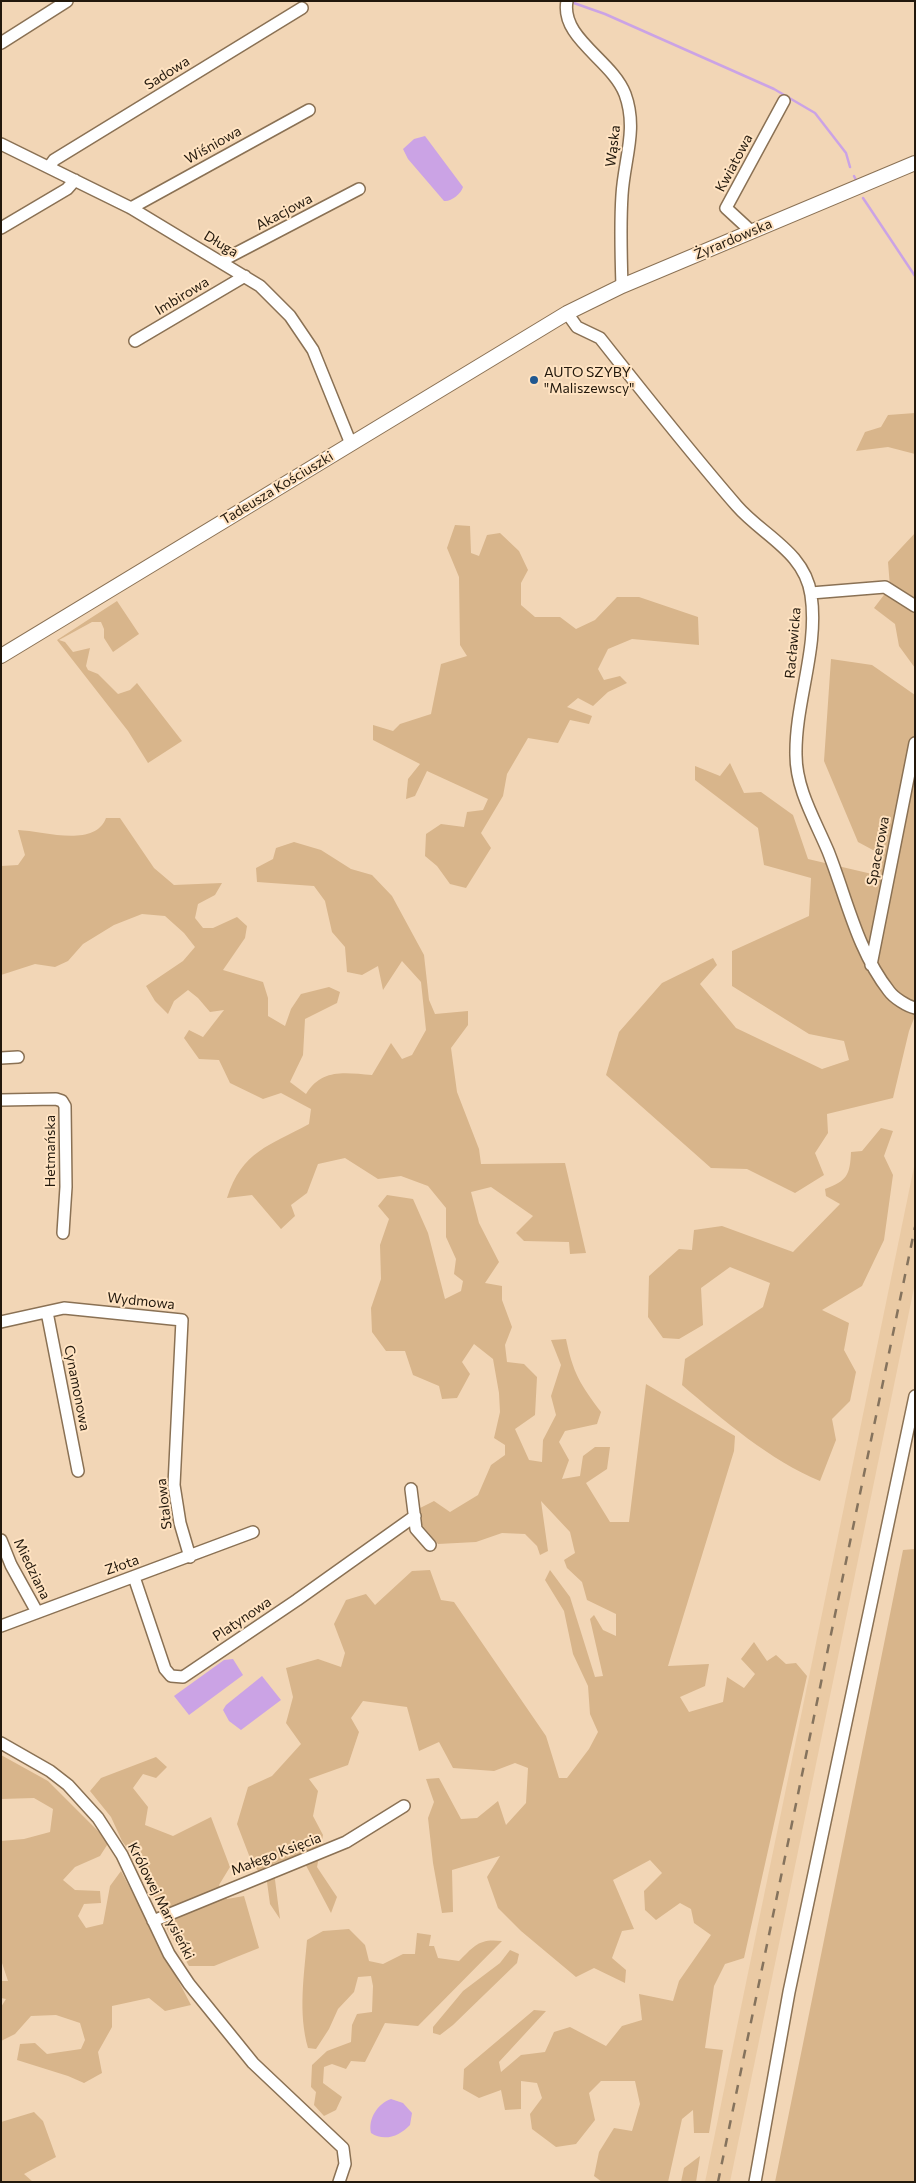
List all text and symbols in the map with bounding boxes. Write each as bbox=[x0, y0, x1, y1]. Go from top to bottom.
street label: Sadowa bbox=[141, 53, 193, 93]
street label: Wiśniowa bbox=[182, 123, 244, 167]
street label: Wąska bbox=[602, 124, 624, 168]
street label: Kwiatowa bbox=[712, 131, 756, 195]
street label: Akacjowa bbox=[253, 190, 315, 234]
street label: Żyrardowska bbox=[692, 215, 774, 263]
street label: Długa bbox=[201, 227, 241, 261]
street label: Imbirowa bbox=[152, 273, 212, 319]
place label: AUTO SZYBY "Maliszewscy" bbox=[544, 364, 634, 397]
marker: AUTO SZYBY "Maliszewscy" bbox=[528, 374, 540, 386]
street label: Tadeusza Kościuszki bbox=[218, 448, 336, 528]
street label: Racławicka bbox=[782, 607, 804, 679]
street label: Spacerowa bbox=[863, 815, 893, 887]
street label: Hetmańska bbox=[42, 1115, 58, 1187]
street label: Wydmowa bbox=[106, 1289, 176, 1313]
street label: Cynamonowa bbox=[60, 1344, 94, 1432]
street label: Stalowa bbox=[153, 1478, 175, 1530]
street label: Miedziana bbox=[10, 1536, 54, 1602]
street label: Złota bbox=[103, 1551, 141, 1579]
street label: Platynowa bbox=[209, 1593, 275, 1645]
street label: Małego Księcia bbox=[229, 1829, 323, 1879]
street label: Królowej Marysieńki bbox=[124, 1840, 198, 1962]

